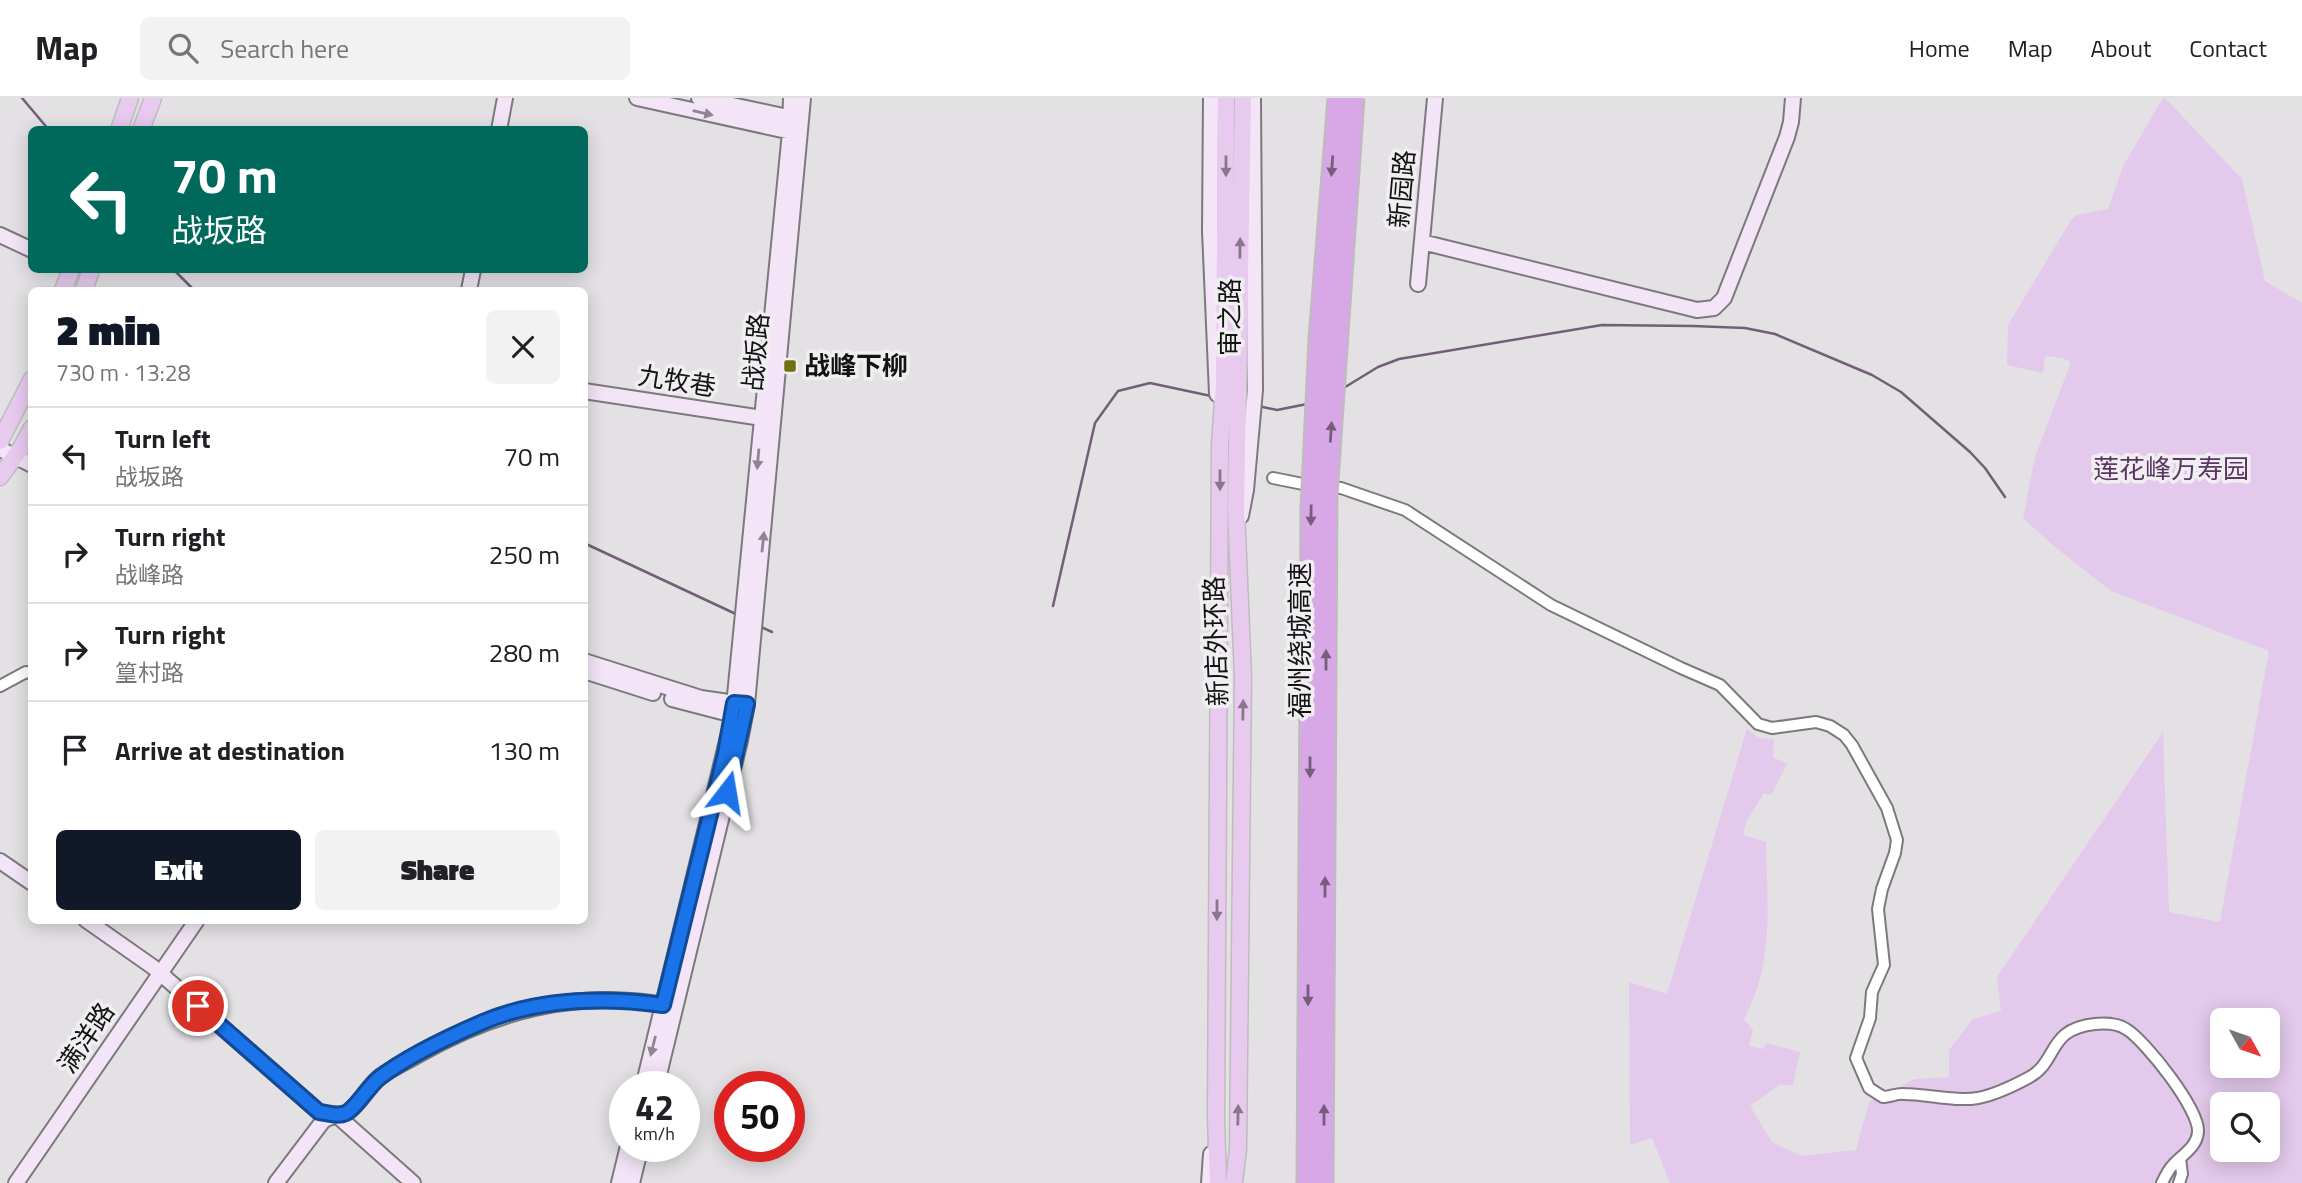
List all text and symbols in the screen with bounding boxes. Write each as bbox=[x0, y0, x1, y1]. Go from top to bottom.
search box bbox=[140, 17, 630, 80]
text: Map bbox=[35, 23, 98, 73]
icon: search bbox=[164, 29, 202, 67]
text: Search here bbox=[220, 29, 349, 68]
text: Home bbox=[1909, 30, 1970, 66]
text: Map bbox=[2008, 30, 2053, 66]
text: About bbox=[2091, 30, 2151, 66]
text: Contact bbox=[2189, 30, 2267, 66]
one-way arrow bbox=[693, 108, 715, 119]
text: 70 m bbox=[171, 137, 278, 212]
street label: 新园路 bbox=[1379, 148, 1424, 230]
icon: left bbox=[56, 154, 147, 245]
one-way arrow bbox=[1220, 155, 1231, 177]
one-way arrow bbox=[1326, 155, 1337, 177]
text: 战坂路 bbox=[171, 206, 267, 254]
one-way arrow bbox=[1235, 237, 1246, 259]
street label: 审之路 bbox=[1210, 278, 1249, 356]
text: 2 min bbox=[56, 297, 160, 361]
button: close bbox=[486, 310, 560, 384]
street label: 战坂路 bbox=[733, 311, 778, 393]
place label: 战峰下柳 bbox=[804, 346, 908, 385]
text: 730 m · 13:28 bbox=[56, 355, 191, 390]
street label: 九牧巷 bbox=[636, 355, 719, 406]
marker: 战峰下柳 bbox=[782, 358, 798, 374]
text: Turn left bbox=[115, 419, 210, 458]
one-way arrow bbox=[1326, 421, 1337, 443]
icon: left bbox=[56, 437, 94, 475]
text: 70 m bbox=[503, 437, 560, 476]
one-way arrow bbox=[752, 448, 763, 470]
park label: 莲花峰万寿园 bbox=[2093, 449, 2249, 488]
text: 战坂路 bbox=[115, 459, 184, 494]
one-way arrow bbox=[1214, 469, 1226, 491]
one-way arrow bbox=[1306, 505, 1317, 527]
text: Turn right bbox=[115, 517, 226, 556]
one-way arrow bbox=[758, 531, 769, 553]
icon: right bbox=[56, 535, 94, 573]
text: 250 m bbox=[489, 535, 560, 574]
text: 战峰路 bbox=[115, 557, 184, 592]
street label: 福州绕城高速 bbox=[1280, 562, 1319, 718]
street label: 新店外环路 bbox=[1194, 575, 1237, 707]
text: Turn right bbox=[115, 615, 226, 654]
icon: right bbox=[56, 633, 94, 671]
text: 280 m bbox=[489, 633, 560, 672]
one-way arrow bbox=[1320, 649, 1332, 671]
text: 篁村路 bbox=[115, 655, 184, 690]
one-way arrow bbox=[1237, 698, 1249, 720]
icon: arrive bbox=[56, 731, 94, 769]
text: Arrive at destination bbox=[115, 731, 345, 770]
text: 130 m bbox=[489, 731, 560, 770]
position arrow bbox=[690, 755, 764, 829]
one-way arrow bbox=[1304, 757, 1316, 779]
button: Exit bbox=[56, 830, 301, 910]
button: Share bbox=[315, 830, 560, 910]
one-way arrow bbox=[1319, 876, 1331, 898]
one-way arrow bbox=[1211, 899, 1223, 921]
pin bbox=[168, 976, 228, 1036]
one-way arrow bbox=[1302, 984, 1314, 1006]
icon: arrive bbox=[179, 987, 217, 1025]
street label: 满洋路 bbox=[48, 994, 124, 1081]
north arrow bbox=[2210, 1008, 2280, 1078]
map controls bbox=[2210, 1008, 2280, 1162]
one-way arrow bbox=[647, 1035, 658, 1057]
speed limit sign: 50 bbox=[714, 1071, 805, 1162]
text: 42 bbox=[635, 1080, 674, 1134]
button: search bbox=[2210, 1092, 2280, 1162]
one-way arrow bbox=[1232, 1104, 1244, 1126]
one-way arrow bbox=[1318, 1104, 1330, 1126]
text: km/h bbox=[634, 1120, 675, 1147]

